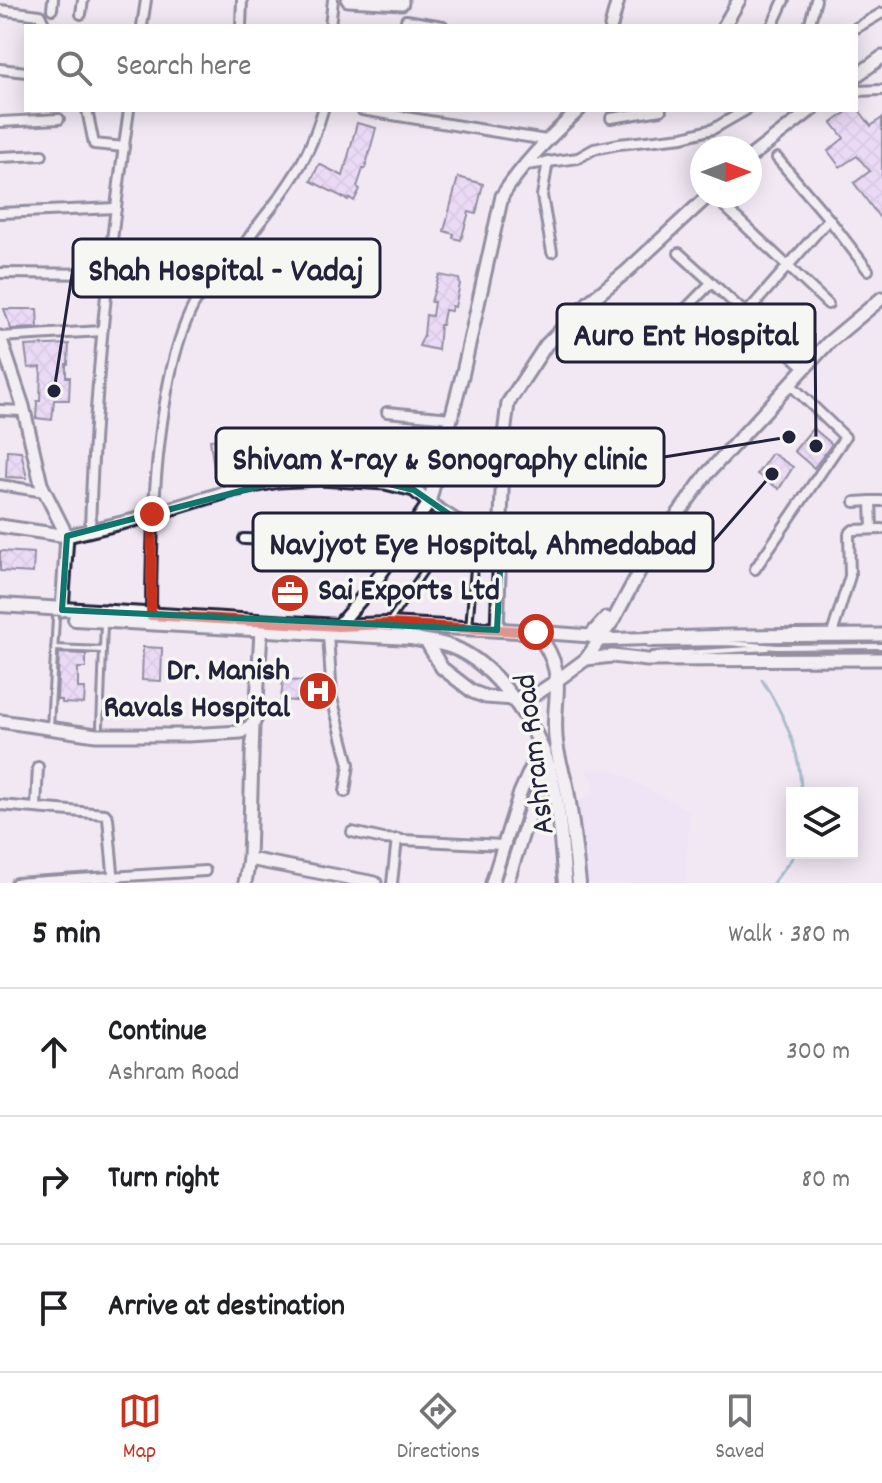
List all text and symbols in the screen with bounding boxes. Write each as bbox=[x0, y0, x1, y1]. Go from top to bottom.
search box bbox=[24, 24, 858, 112]
icon: search bbox=[52, 46, 96, 90]
text: Search here bbox=[116, 47, 252, 90]
north arrow bbox=[690, 136, 762, 208]
callout: Shah Hospital - Vadaj bbox=[73, 239, 380, 297]
text: Shah Hospital - Vadaj bbox=[88, 249, 364, 298]
callout: Auro Ent Hospital bbox=[557, 304, 815, 362]
text: Auro Ent Hospital bbox=[573, 314, 800, 363]
callout: Shivam X-ray & Sonography clinic bbox=[216, 428, 664, 486]
text: Shivam X-ray & Sonography clinic bbox=[232, 438, 648, 487]
route end bbox=[134, 496, 170, 532]
callout: Navjyot Eye Hospital, Ahmedabad bbox=[253, 513, 713, 571]
text: Navjyot Eye Hospital, Ahmedabad bbox=[269, 523, 697, 572]
place label: Sai Exports Ltd bbox=[318, 570, 500, 616]
office icon: Sai Exports Ltd bbox=[269, 572, 311, 614]
route start bbox=[518, 614, 554, 650]
place label: Dr. Manish Ravals Hospital bbox=[104, 650, 290, 733]
hospital icon: Dr. Manish Ravals Hospital bbox=[297, 670, 339, 712]
street label: Ashram Road bbox=[504, 671, 570, 837]
map controls bbox=[786, 787, 858, 859]
button: layers bbox=[786, 787, 858, 859]
text: 5 min bbox=[32, 911, 101, 960]
text: Walk · 380 m bbox=[728, 917, 850, 954]
text: Continue bbox=[108, 1012, 207, 1055]
icon: ahead bbox=[32, 1030, 76, 1074]
text: 300 m bbox=[786, 1034, 850, 1071]
text: Ashram Road bbox=[108, 1055, 239, 1092]
icon: right bbox=[32, 1158, 76, 1202]
text: Turn right bbox=[108, 1159, 219, 1202]
text: 80 m bbox=[802, 1162, 850, 1199]
icon: arrive bbox=[32, 1286, 76, 1330]
text: Arrive at destination bbox=[108, 1287, 345, 1330]
tab: Map bbox=[118, 1389, 162, 1468]
tab: Directions bbox=[397, 1389, 480, 1468]
tab: Saved bbox=[715, 1389, 764, 1468]

